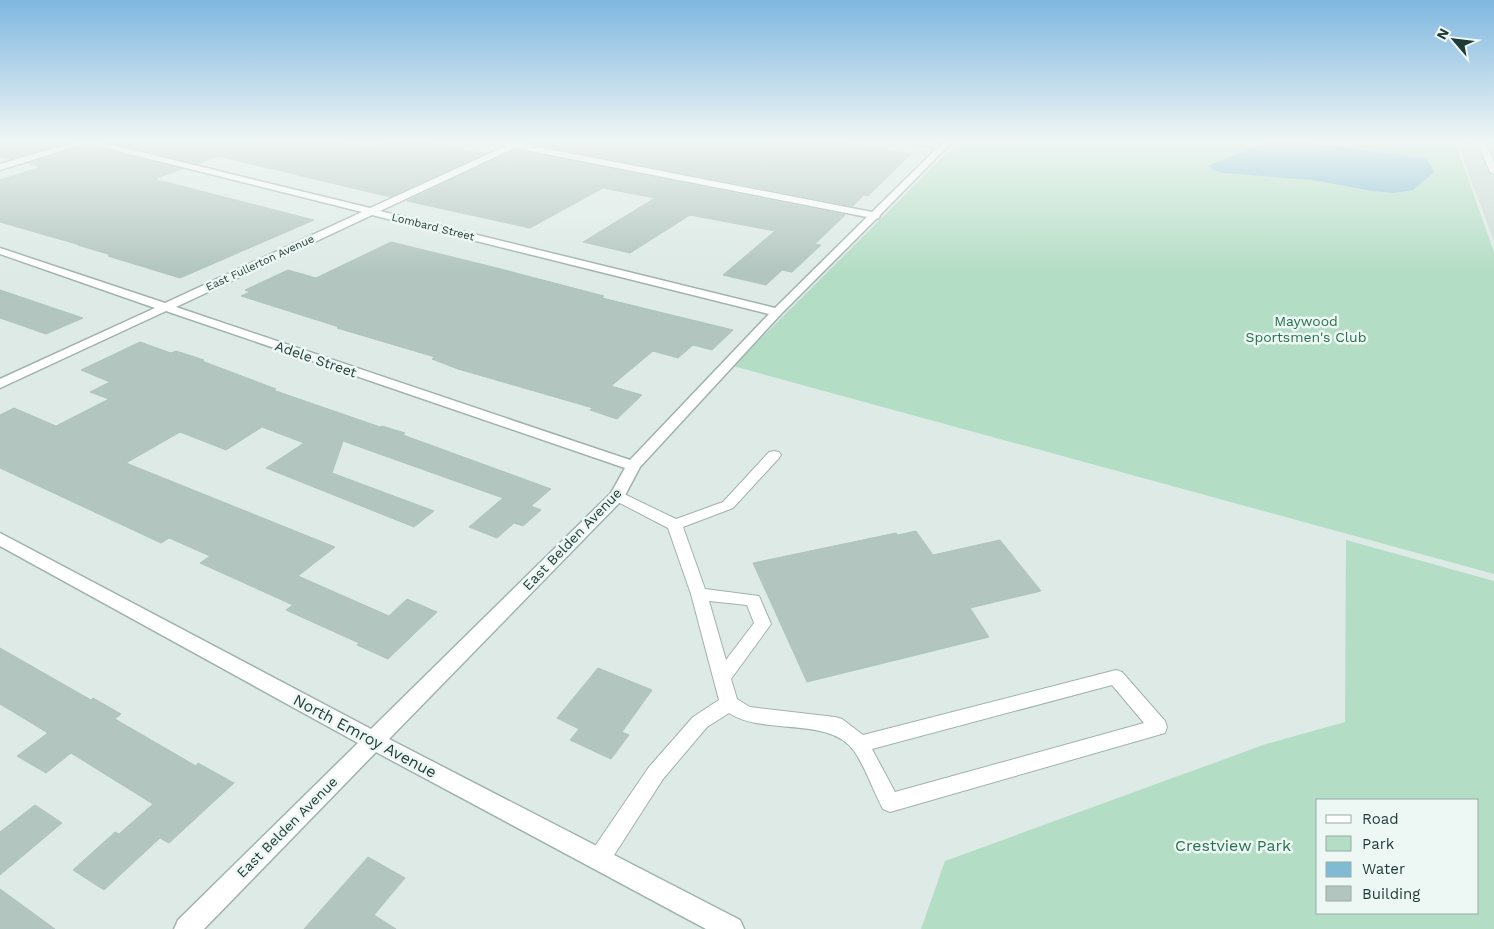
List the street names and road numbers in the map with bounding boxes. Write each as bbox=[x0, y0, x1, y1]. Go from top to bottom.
street label: Lombard Street bbox=[390, 210, 476, 244]
street label: East Fullerton Avenue bbox=[204, 232, 316, 294]
street label: Adele Street bbox=[273, 338, 359, 380]
street label: East Belden Avenue bbox=[519, 485, 625, 593]
street label: North Emroy Avenue bbox=[290, 690, 440, 782]
street label: East Belden Avenue bbox=[233, 773, 341, 881]

